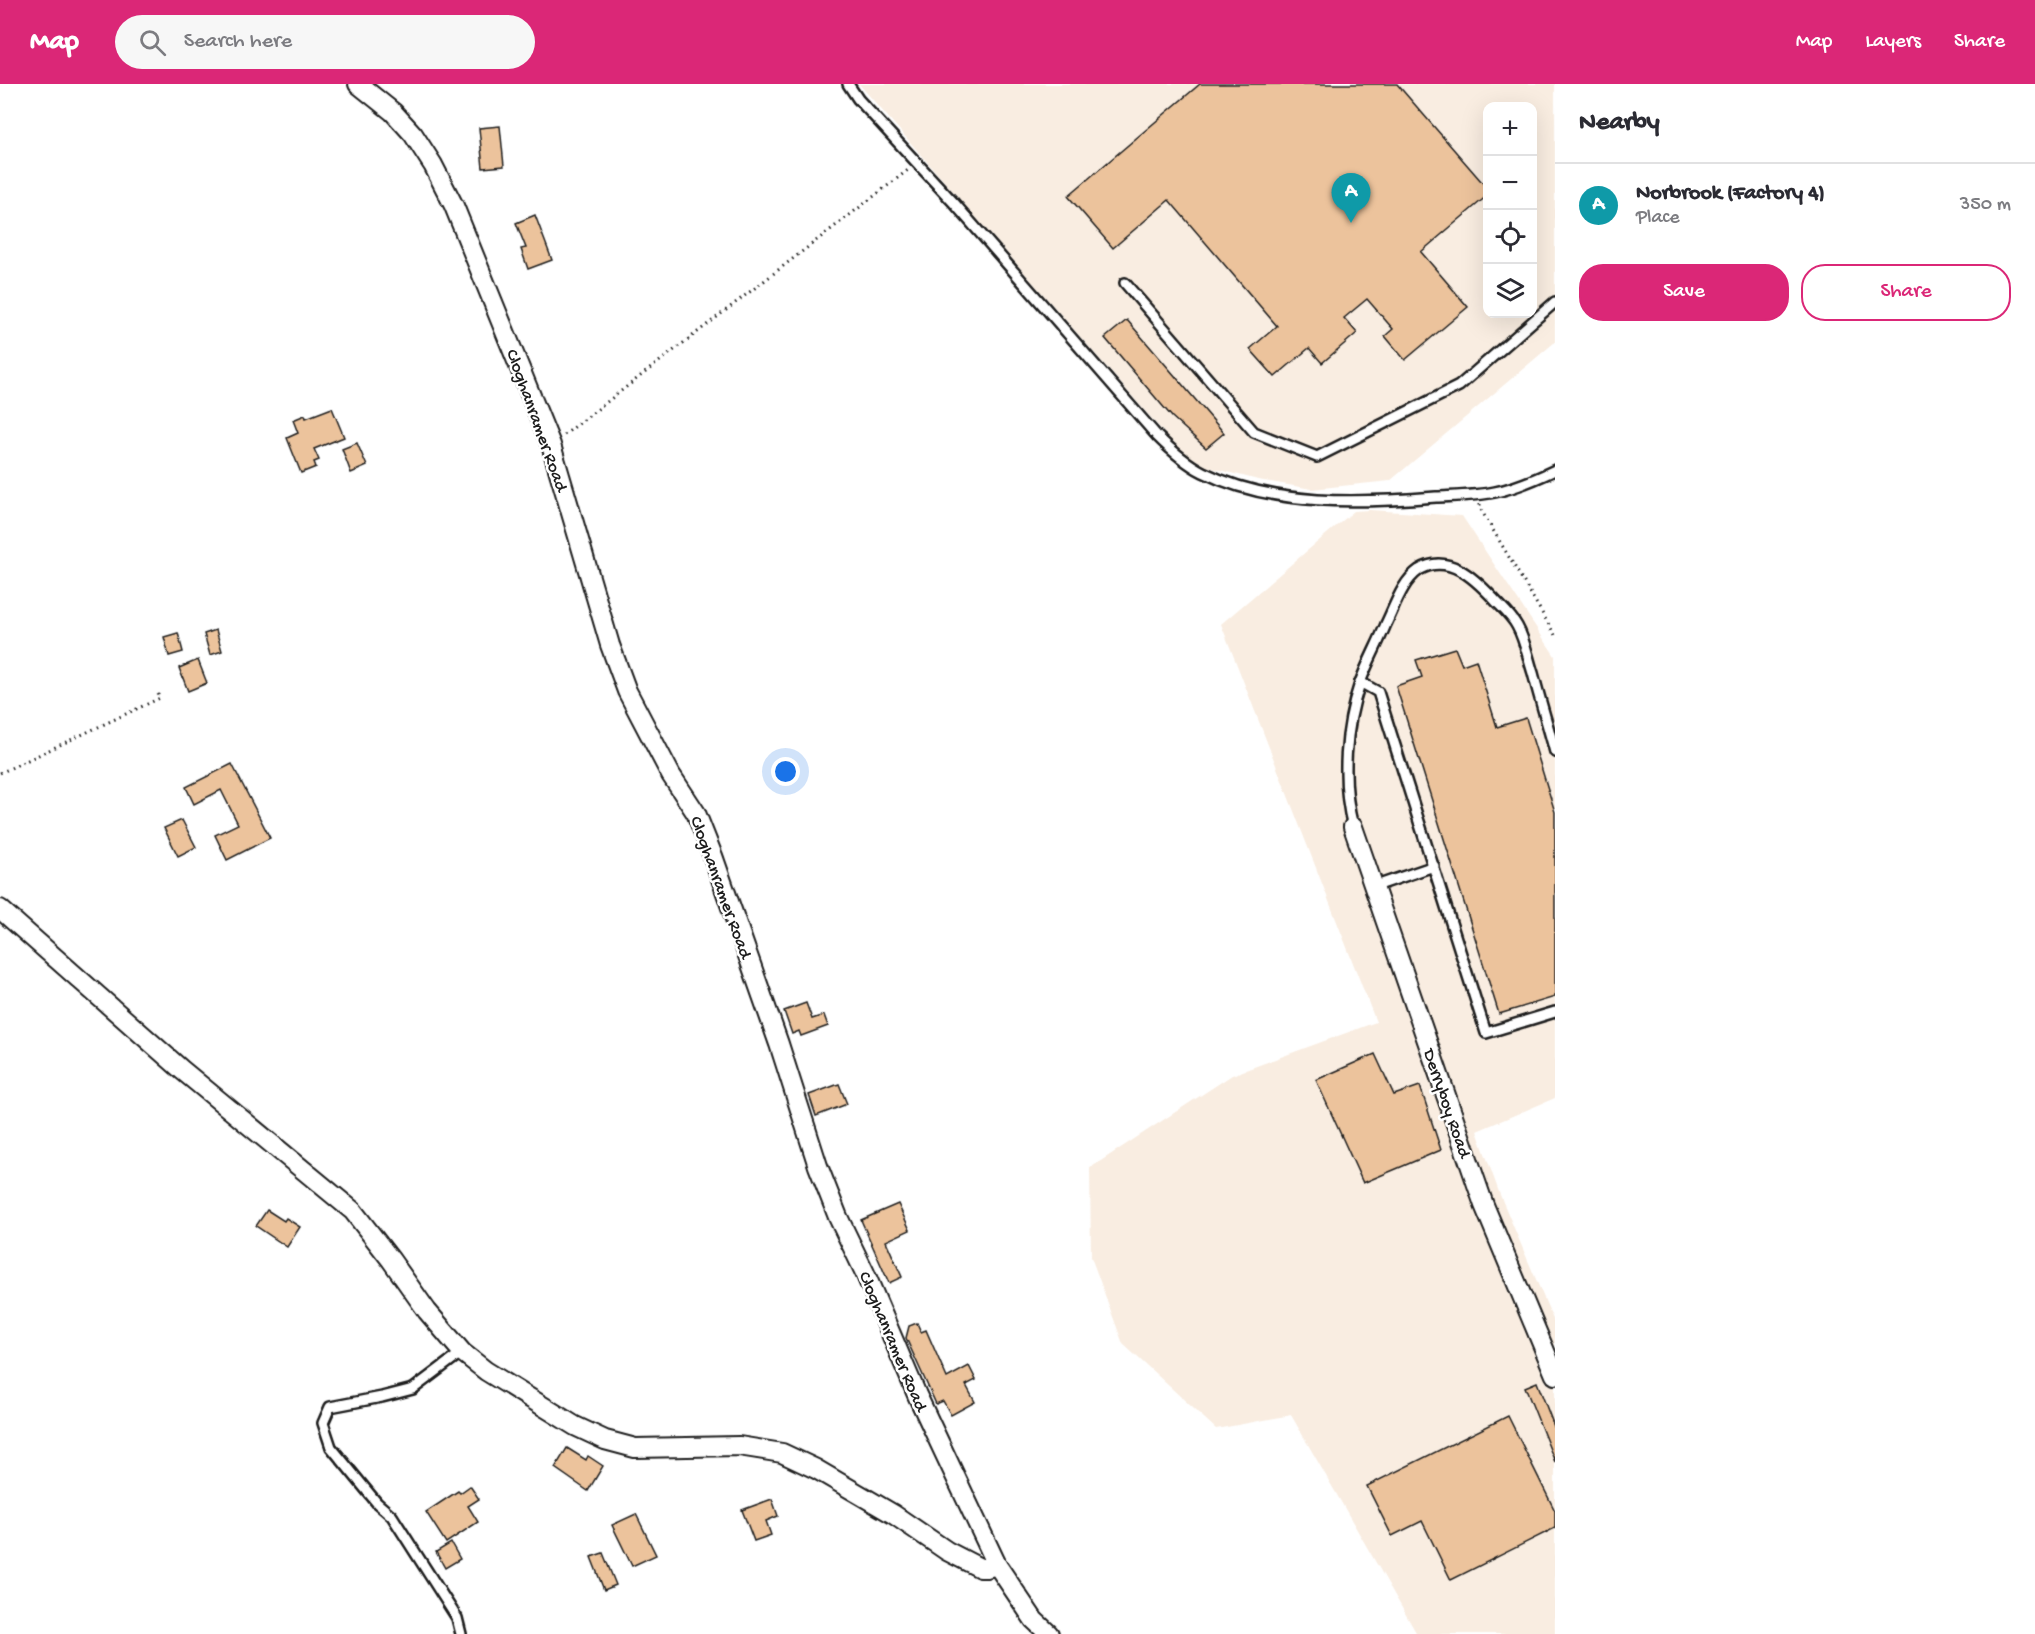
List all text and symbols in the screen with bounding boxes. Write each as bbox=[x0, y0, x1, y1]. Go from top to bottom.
search box bbox=[115, 15, 535, 69]
text: Map bbox=[30, 26, 79, 59]
icon: search bbox=[136, 26, 169, 59]
text: Search here bbox=[184, 29, 292, 55]
text: Map bbox=[1796, 30, 1832, 55]
text: Layers bbox=[1865, 30, 1921, 55]
text: Share bbox=[1954, 30, 2005, 55]
map controls bbox=[1483, 102, 1537, 318]
button: + bbox=[1483, 102, 1537, 156]
text: Nearby bbox=[1579, 108, 1660, 139]
button: − bbox=[1483, 156, 1537, 210]
pin: A bbox=[1332, 174, 1370, 223]
text: Norbrook (Factory 4) bbox=[1636, 181, 1825, 207]
text: A bbox=[1593, 194, 1604, 217]
text: 350 m bbox=[1960, 194, 2011, 217]
text: Place bbox=[1636, 207, 1680, 230]
button: locate bbox=[1483, 210, 1537, 264]
button: layers bbox=[1483, 264, 1537, 318]
button: Save bbox=[1579, 264, 1789, 321]
button: Share bbox=[1801, 264, 2011, 321]
street label: Cloghanramer Road bbox=[500, 347, 572, 496]
your location bbox=[771, 757, 800, 786]
street label: Cloghanramer Road bbox=[684, 814, 756, 963]
street label: Derryboy Road bbox=[1417, 1046, 1475, 1162]
street label: Cloghanramer Road bbox=[853, 1269, 931, 1416]

